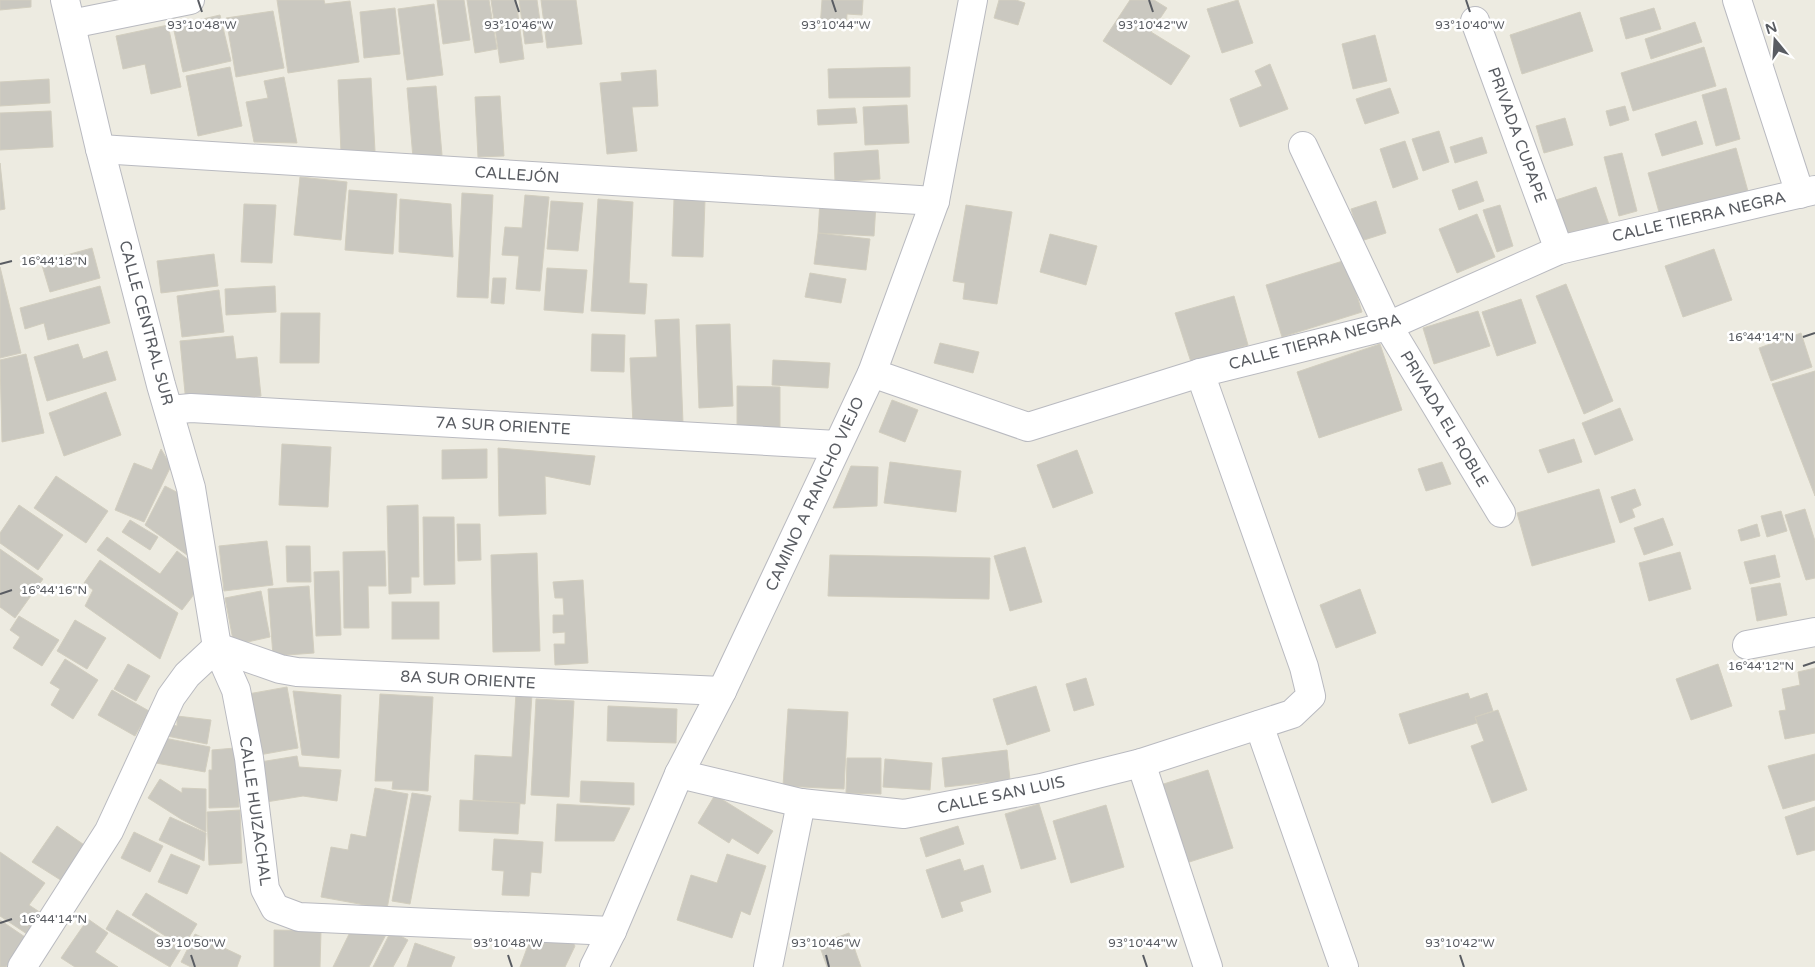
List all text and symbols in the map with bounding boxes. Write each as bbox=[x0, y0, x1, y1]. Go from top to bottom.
north arrow bbox=[1750, 15, 1800, 65]
text: 93°10'48"W bbox=[167, 18, 237, 32]
text: 93°10'46"W bbox=[484, 18, 554, 32]
text: 93°10'44"W bbox=[801, 18, 871, 32]
text: 93°10'42"W bbox=[1118, 18, 1188, 32]
text: 93°10'40"W bbox=[1435, 18, 1505, 32]
text: N bbox=[1763, 18, 1779, 38]
street label: PRIVADA CUPAPE bbox=[1483, 64, 1551, 206]
street label: CALLEJÓN bbox=[474, 162, 560, 188]
street label: CALLE TIERRA NEGRA bbox=[1610, 187, 1788, 247]
street label: CALLE CENTRAL SUR bbox=[114, 238, 178, 408]
text: 16°44'18"N bbox=[21, 254, 87, 268]
street label: CALLE TIERRA NEGRA bbox=[1227, 309, 1403, 375]
text: 16°44'14"N bbox=[1728, 330, 1794, 344]
street label: PRIVADA EL ROBLE bbox=[1395, 347, 1493, 491]
street label: CAMINO A RANCHO VIEJO bbox=[761, 394, 869, 594]
street label: 7A SUR ORIENTE bbox=[435, 412, 571, 440]
text: 16°44'16"N bbox=[21, 583, 87, 597]
text: 16°44'12"N bbox=[1728, 659, 1794, 673]
street label: 8A SUR ORIENTE bbox=[400, 666, 536, 694]
street label: CALLE HUIZACHAL bbox=[235, 735, 275, 887]
street label: CALLE SAN LUIS bbox=[935, 772, 1067, 818]
text: 16°44'14"N bbox=[21, 912, 87, 926]
text: 93°10'50"W bbox=[156, 936, 226, 950]
text: 93°10'48"W bbox=[473, 936, 543, 950]
text: 93°10'46"W bbox=[791, 936, 861, 950]
text: 93°10'44"W bbox=[1108, 936, 1178, 950]
text: 93°10'42"W bbox=[1425, 936, 1495, 950]

